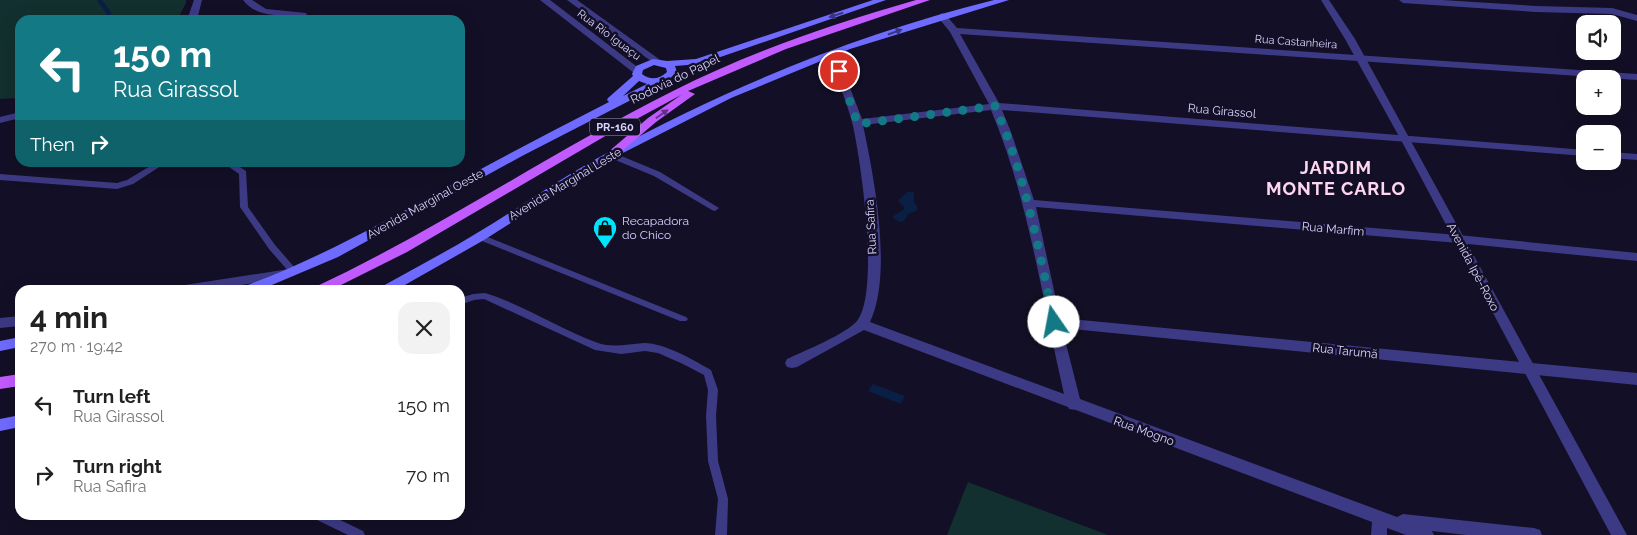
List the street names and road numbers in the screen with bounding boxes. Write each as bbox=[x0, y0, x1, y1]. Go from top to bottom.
street label: Rua Rio Iguaçu bbox=[575, 7, 643, 63]
street label: Rua Castanheira bbox=[1254, 33, 1338, 51]
street label: Rodovia do Papel bbox=[628, 51, 722, 107]
street label: Rua Girassol bbox=[1187, 101, 1257, 121]
road number: PR-160 bbox=[590, 118, 640, 136]
street label: Avenida Marginal Leste bbox=[506, 145, 624, 223]
street label: Avenida Marginal Oeste bbox=[364, 166, 486, 242]
street label: Rua Safira bbox=[863, 199, 879, 255]
street label: Rua Marfim bbox=[1301, 219, 1365, 239]
street label: Avenida Ipê-Roxo bbox=[1444, 221, 1502, 313]
street label: Rua Tarumã bbox=[1312, 341, 1378, 361]
street label: Rua Mogno bbox=[1112, 414, 1176, 448]

